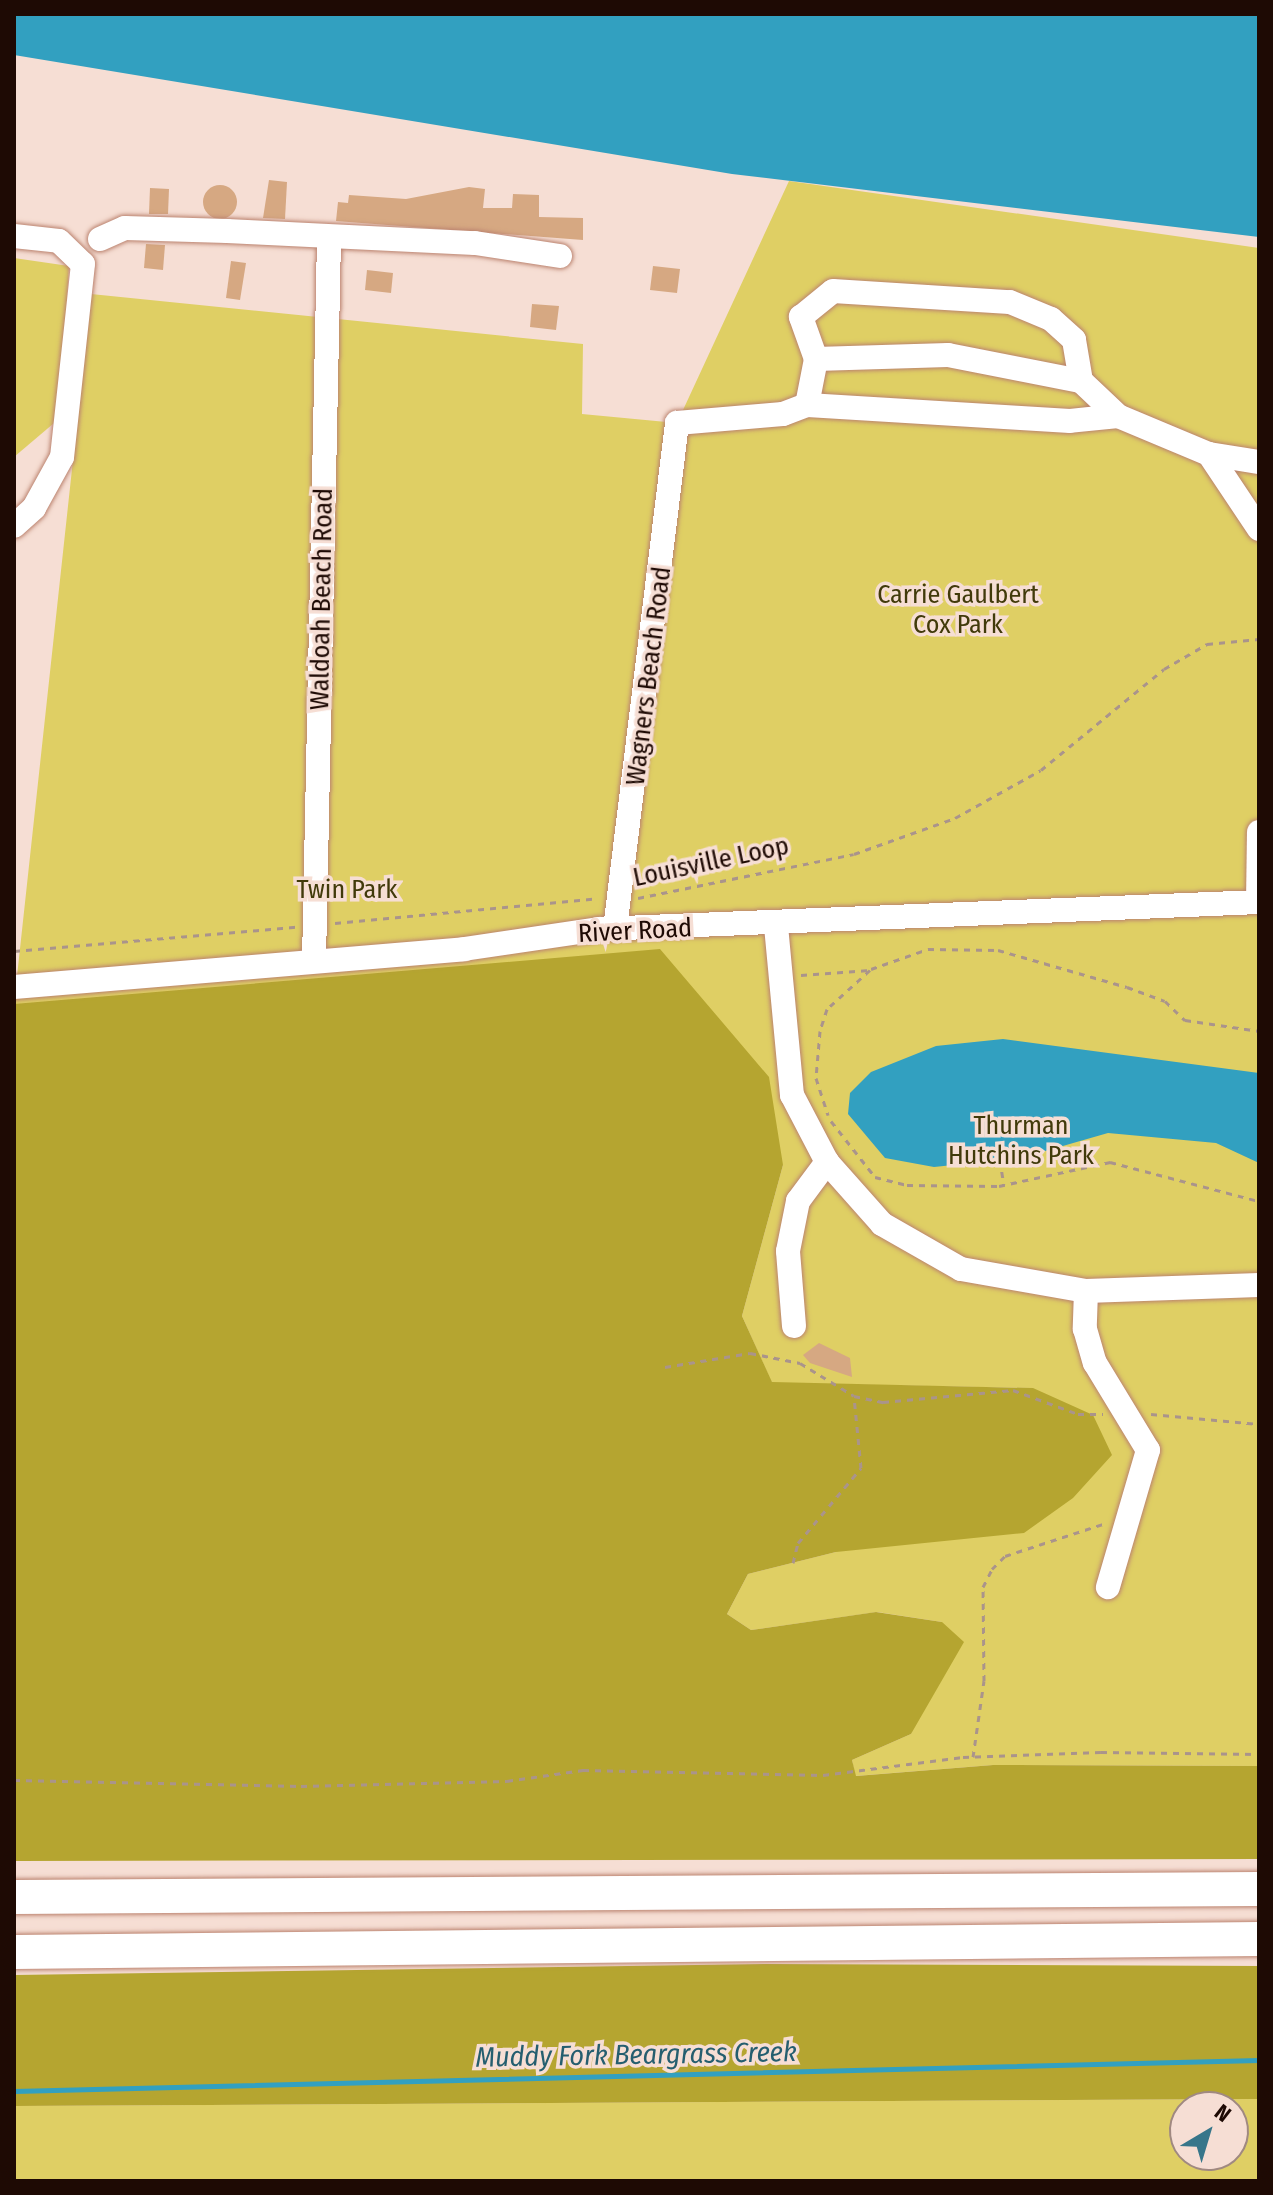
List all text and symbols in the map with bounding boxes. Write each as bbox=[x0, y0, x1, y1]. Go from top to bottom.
street label: Waldoah Beach Road bbox=[304, 488, 340, 710]
street label: Wagners Beach Road bbox=[620, 565, 678, 787]
park label: Carrie Gaulbert Cox Park bbox=[877, 579, 1039, 640]
street label: Louisville Loop bbox=[630, 830, 792, 894]
park label: Twin Park bbox=[297, 874, 397, 906]
street label: River Road bbox=[577, 912, 693, 950]
park label: Thurman Hutchins Park bbox=[948, 1110, 1094, 1172]
water label: Muddy Fork Beargrass Creek bbox=[475, 2035, 797, 2075]
north arrow bbox=[1169, 2091, 1249, 2171]
text: N bbox=[1209, 2099, 1236, 2128]

